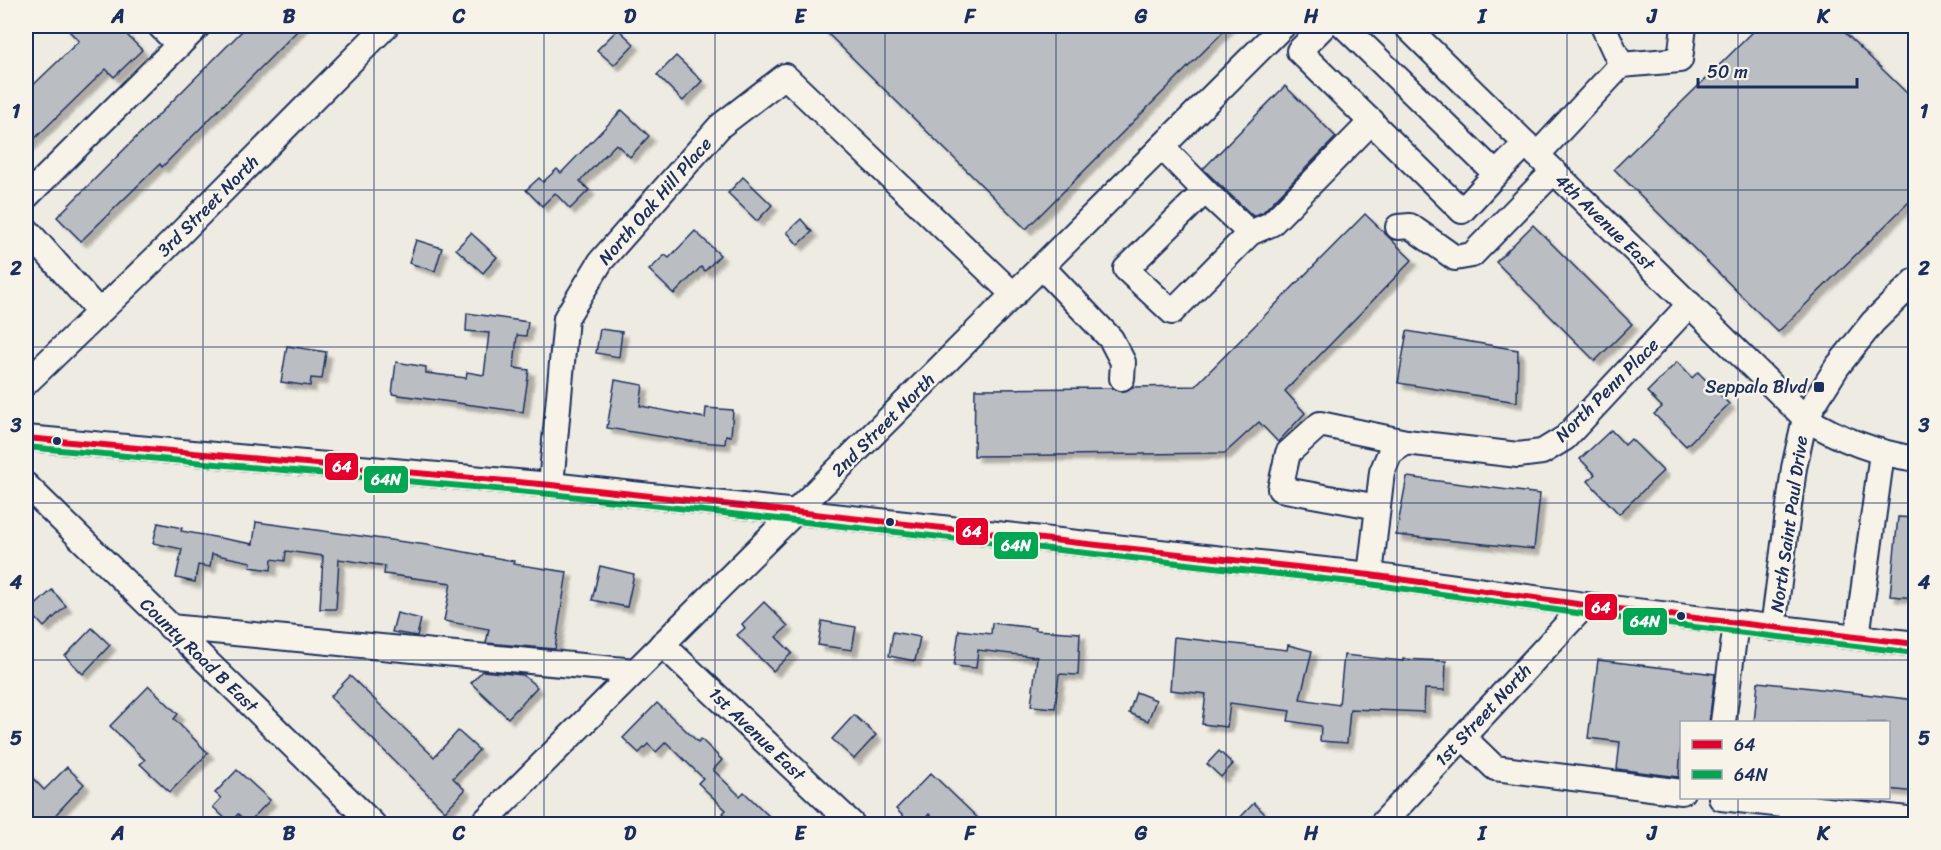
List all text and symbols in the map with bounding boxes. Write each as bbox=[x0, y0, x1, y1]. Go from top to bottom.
text: A bbox=[110, 0, 125, 34]
text: B bbox=[283, 0, 296, 34]
text: C bbox=[452, 0, 466, 34]
text: D bbox=[624, 0, 637, 34]
text: E bbox=[794, 0, 807, 34]
text: F bbox=[964, 0, 977, 34]
text: G bbox=[1134, 0, 1148, 34]
text: H bbox=[1303, 0, 1319, 34]
text: I bbox=[1477, 0, 1488, 34]
text: J bbox=[1646, 0, 1658, 34]
text: K bbox=[1816, 0, 1831, 34]
scale bar bbox=[1698, 51, 1857, 89]
text: 50 m bbox=[1707, 56, 1748, 88]
text: 1 bbox=[12, 94, 21, 129]
text: 1 bbox=[1920, 94, 1929, 129]
street label: North Oak Hill Place bbox=[590, 130, 720, 272]
street label: 3rd Street North bbox=[149, 147, 267, 265]
street label: 4th Avenue East bbox=[1547, 165, 1663, 279]
text: 2 bbox=[9, 251, 22, 286]
text: 2 bbox=[1917, 251, 1930, 286]
street label: North Penn Place bbox=[1547, 330, 1667, 450]
street label: 2nd Street North bbox=[823, 365, 943, 485]
place label: Seppala Blvd bbox=[1705, 371, 1809, 403]
marker: Seppala Blvd bbox=[1812, 380, 1826, 394]
text: 3 bbox=[10, 408, 22, 443]
text: 3 bbox=[1918, 408, 1930, 443]
street label: North Saint Paul Drive bbox=[1761, 434, 1817, 614]
unlabelled marker bbox=[51, 435, 63, 447]
line badge: 64 bbox=[324, 452, 359, 481]
text: 64 bbox=[331, 452, 352, 481]
line badge: 64N bbox=[363, 465, 409, 494]
text: 64N bbox=[370, 465, 402, 494]
unlabelled marker bbox=[884, 516, 896, 528]
line badge: 64 bbox=[955, 517, 989, 546]
text: 64 bbox=[961, 517, 982, 546]
line badge: 64N bbox=[993, 531, 1039, 560]
text: 64N bbox=[1000, 531, 1032, 560]
text: 4 bbox=[9, 565, 23, 600]
text: 4 bbox=[1917, 565, 1931, 600]
street label: County Road B East bbox=[132, 590, 267, 721]
line badge: 64 bbox=[1584, 593, 1618, 621]
text: 64 bbox=[1590, 593, 1611, 622]
line badge: 64N bbox=[1622, 607, 1668, 636]
text: 64N bbox=[1629, 607, 1661, 636]
unlabelled marker bbox=[1675, 610, 1687, 622]
street label: 1st Street North bbox=[1426, 656, 1540, 774]
street label: 1st Avenue East bbox=[701, 679, 814, 790]
text: 5 bbox=[10, 721, 22, 756]
legend bbox=[1680, 721, 1890, 799]
text: 5 bbox=[1918, 721, 1930, 756]
text: 64 bbox=[1734, 729, 1755, 761]
text: 64N bbox=[1734, 759, 1768, 791]
text: A bbox=[110, 816, 125, 850]
text: B bbox=[283, 816, 296, 850]
text: C bbox=[452, 816, 466, 850]
text: D bbox=[624, 816, 637, 850]
text: E bbox=[794, 816, 807, 850]
text: F bbox=[964, 816, 977, 850]
text: G bbox=[1134, 816, 1148, 850]
text: H bbox=[1303, 816, 1319, 850]
text: I bbox=[1477, 816, 1488, 850]
text: J bbox=[1646, 816, 1658, 850]
text: K bbox=[1816, 816, 1831, 850]

